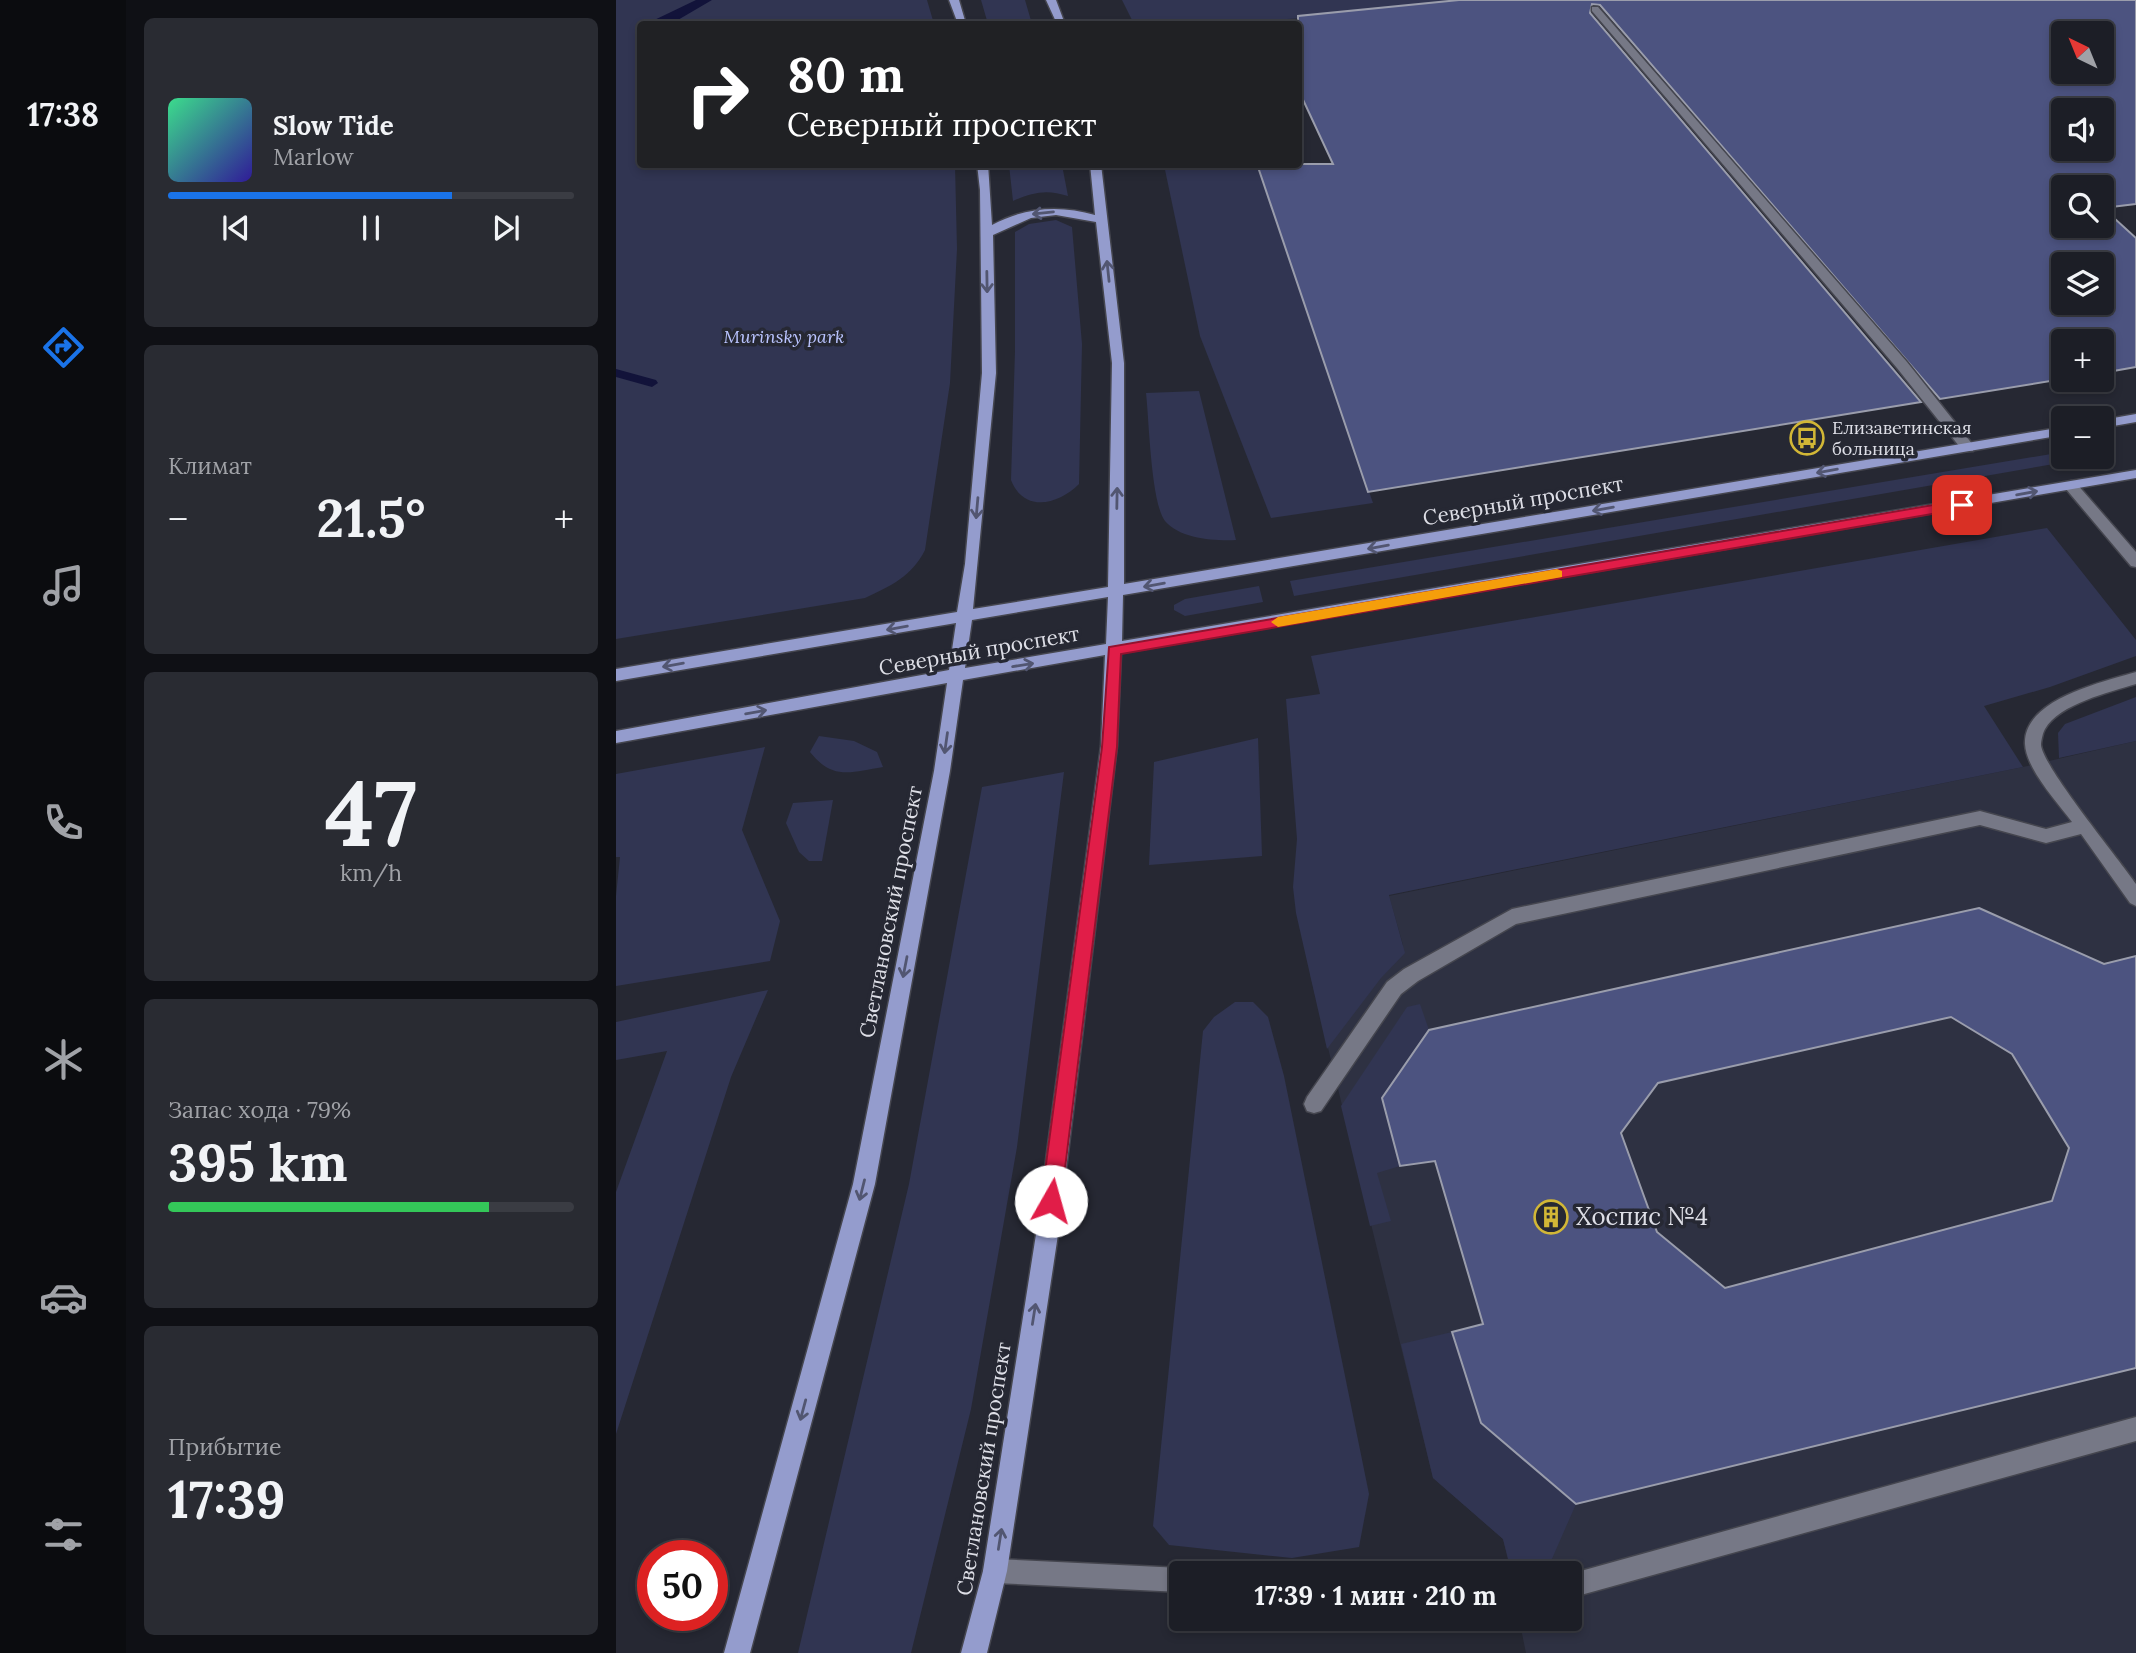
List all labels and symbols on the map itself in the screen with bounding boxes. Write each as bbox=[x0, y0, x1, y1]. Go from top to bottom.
north arrow bbox=[2051, 21, 2114, 84]
one-way arrow bbox=[1032, 206, 1055, 219]
one-way arrow bbox=[1101, 261, 1114, 283]
one-way arrow bbox=[981, 270, 994, 293]
park label: Murinsky park bbox=[724, 325, 844, 348]
place label: Елизаветинская больница bbox=[1832, 416, 1972, 460]
bus stop icon: Елизаветинская больница bbox=[1788, 419, 1826, 457]
one-way arrow bbox=[1816, 465, 1839, 478]
street label: Северный проспект bbox=[1421, 470, 1625, 531]
pin bbox=[1932, 475, 1992, 535]
one-way arrow bbox=[2015, 486, 2038, 500]
one-way arrow bbox=[1110, 487, 1123, 510]
one-way arrow bbox=[970, 497, 983, 519]
one-way arrow bbox=[1592, 503, 1615, 516]
one-way arrow bbox=[1367, 541, 1390, 554]
one-way arrow bbox=[1143, 579, 1166, 592]
street label: Северный проспект bbox=[877, 620, 1081, 681]
one-way arrow bbox=[886, 621, 909, 635]
one-way arrow bbox=[1011, 658, 1034, 671]
one-way arrow bbox=[662, 659, 685, 672]
one-way arrow bbox=[744, 705, 766, 718]
one-way arrow bbox=[940, 731, 953, 754]
street label: Светлановский проспект bbox=[853, 784, 928, 1040]
one-way arrow bbox=[898, 955, 911, 978]
position arrow bbox=[1014, 1164, 1088, 1238]
one-way arrow bbox=[855, 1178, 868, 1201]
building icon: Хоспис №4 bbox=[1532, 1198, 1570, 1236]
place label: Хоспис №4 bbox=[1576, 1201, 1708, 1232]
one-way arrow bbox=[1028, 1303, 1041, 1326]
street label: Светлановский проспект bbox=[950, 1340, 1017, 1598]
one-way arrow bbox=[796, 1398, 809, 1421]
one-way arrow bbox=[994, 1528, 1007, 1551]
speed limit sign: 50 bbox=[637, 1540, 728, 1631]

